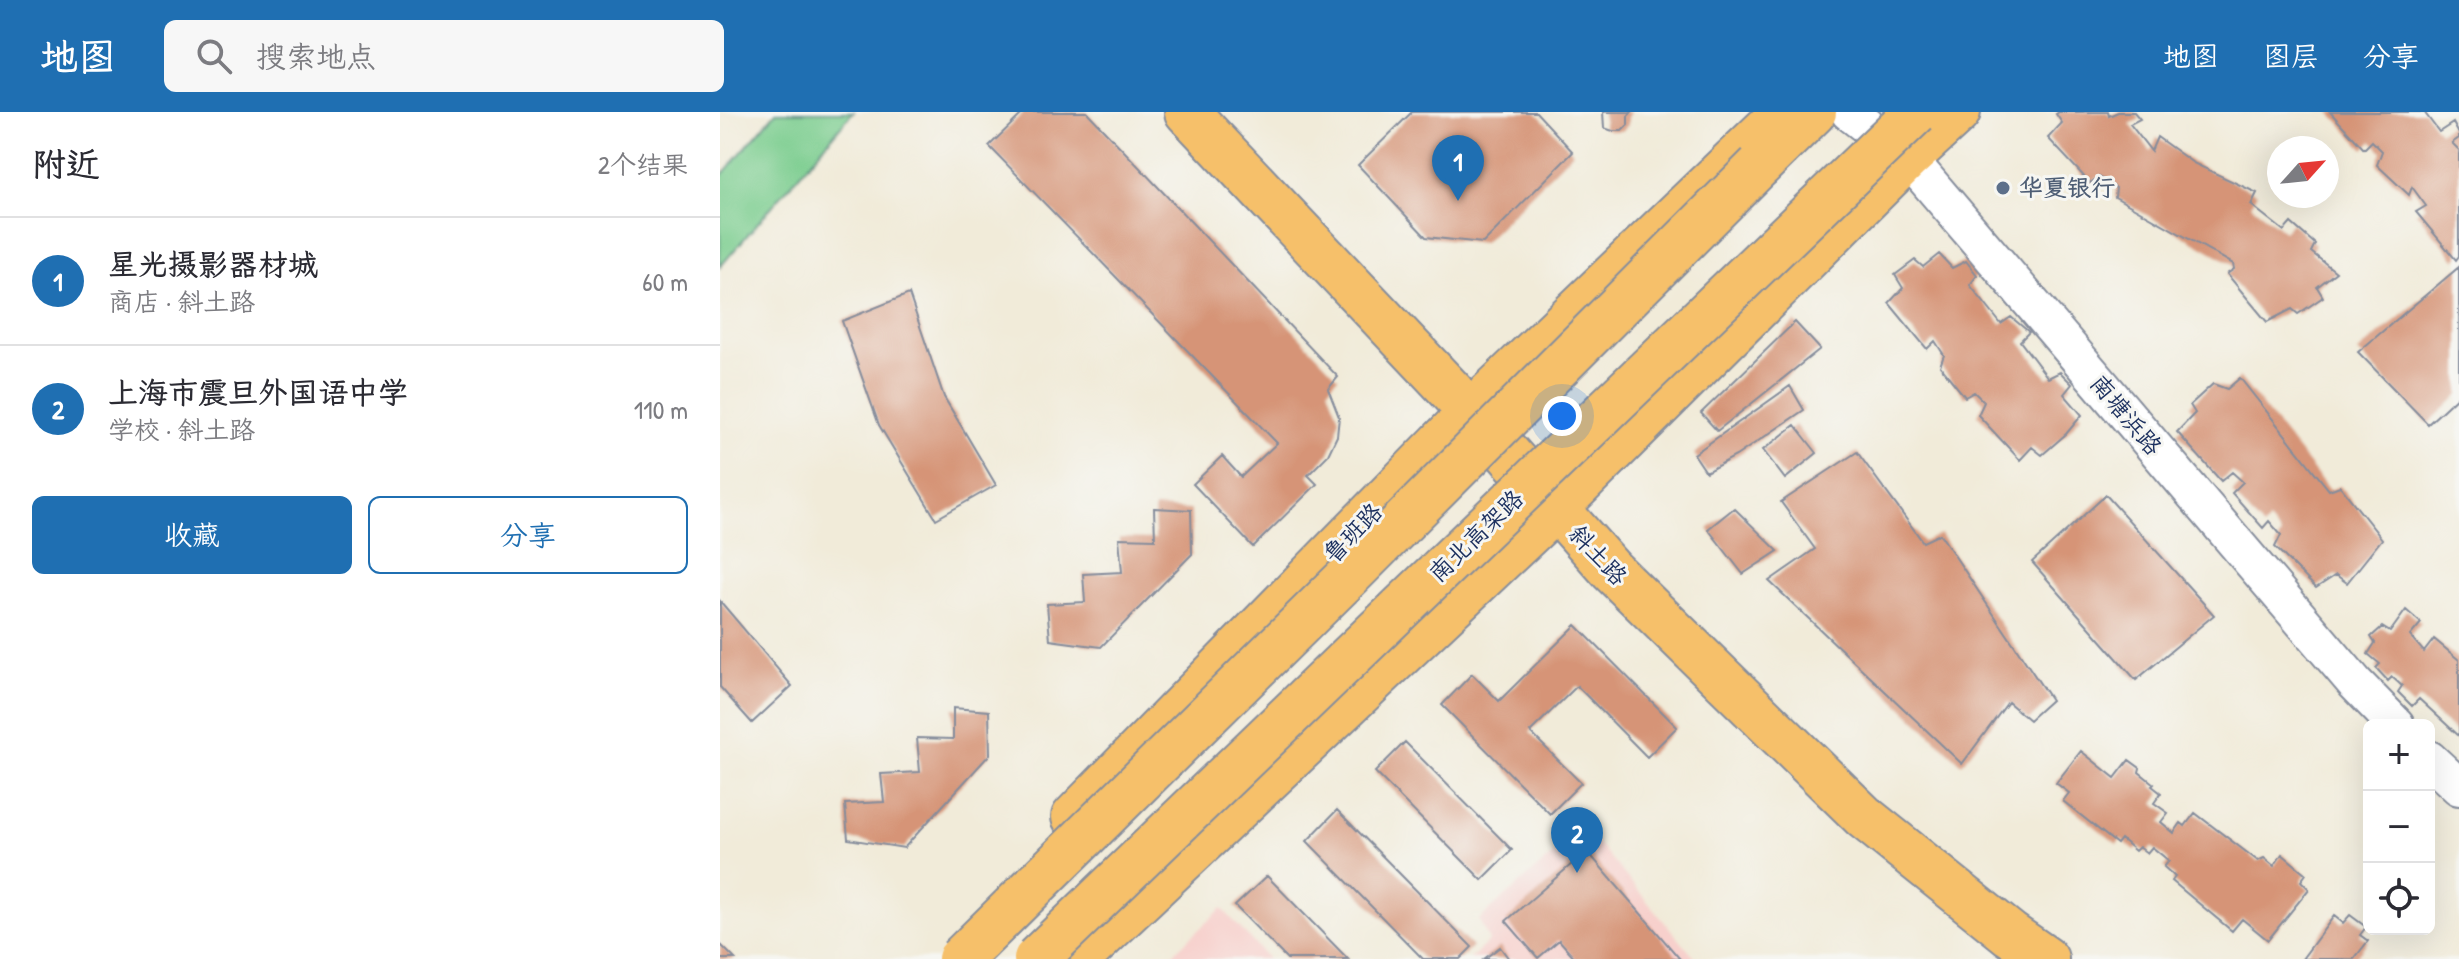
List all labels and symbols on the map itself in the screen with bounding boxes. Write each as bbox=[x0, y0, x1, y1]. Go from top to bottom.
pin: 1 bbox=[1432, 135, 1484, 201]
north arrow bbox=[2267, 136, 2339, 208]
place label: 华夏银行 bbox=[2019, 171, 2115, 203]
marker: 华夏银行 bbox=[1994, 179, 2012, 197]
street label: 南塘浜路 bbox=[2084, 367, 2170, 461]
your location bbox=[1542, 396, 1582, 436]
street label: 南北高架路 bbox=[1421, 482, 1530, 588]
street label: 鲁班路 bbox=[1316, 495, 1389, 569]
street label: 斜土路 bbox=[1562, 517, 1635, 592]
pin: 2 bbox=[1551, 807, 1603, 873]

